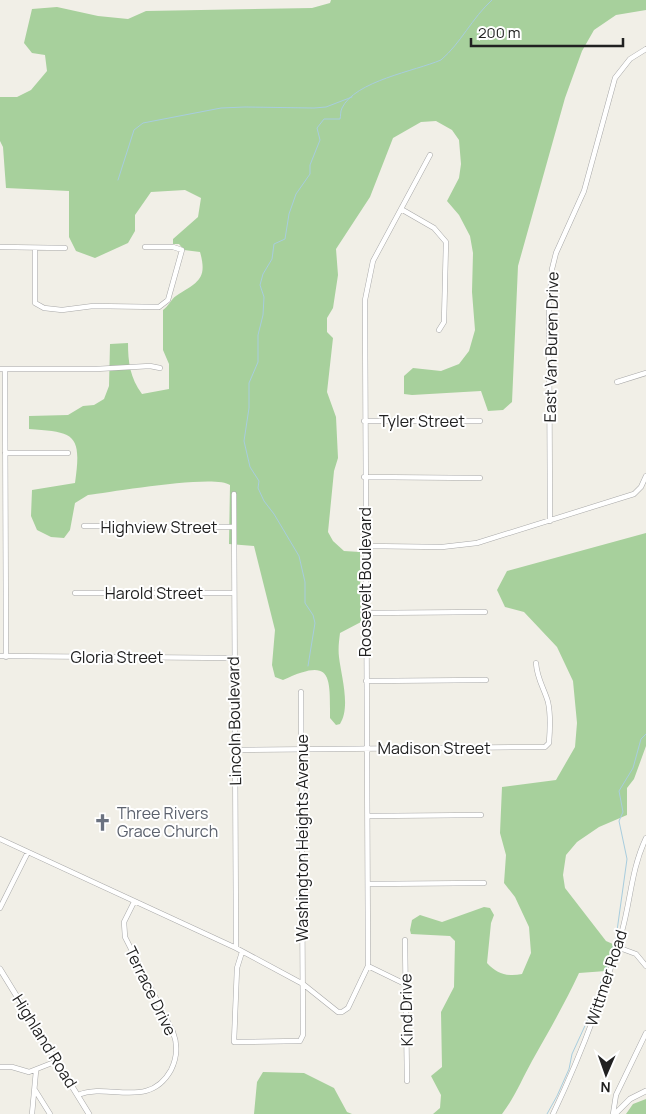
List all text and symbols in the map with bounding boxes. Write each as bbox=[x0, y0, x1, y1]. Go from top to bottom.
scale bar bbox=[471, 15, 624, 47]
text: 200 m bbox=[478, 22, 521, 43]
street label: East Van Buren Drive bbox=[539, 271, 563, 423]
street label: Tyler Street bbox=[379, 410, 465, 432]
street label: Roosevelt Boulevard bbox=[354, 507, 376, 657]
street label: Highview Street bbox=[100, 516, 218, 538]
street label: Harold Street bbox=[105, 582, 203, 604]
street label: Gloria Street bbox=[70, 646, 164, 668]
street label: Lincoln Boulevard bbox=[222, 656, 246, 786]
street label: Washington Heights Avenue bbox=[291, 734, 313, 942]
street label: Madison Street bbox=[377, 737, 491, 759]
place label: Three Rivers Grace Church bbox=[117, 802, 218, 842]
church icon: Three Rivers Grace Church bbox=[93, 812, 113, 832]
street label: Wittmer Road bbox=[580, 927, 632, 1029]
street label: Terrace Drive bbox=[120, 943, 182, 1039]
street label: Kind Drive bbox=[394, 973, 418, 1047]
street label: Highland Road bbox=[7, 990, 83, 1092]
north arrow bbox=[581, 1049, 631, 1099]
text: N bbox=[600, 1078, 611, 1097]

